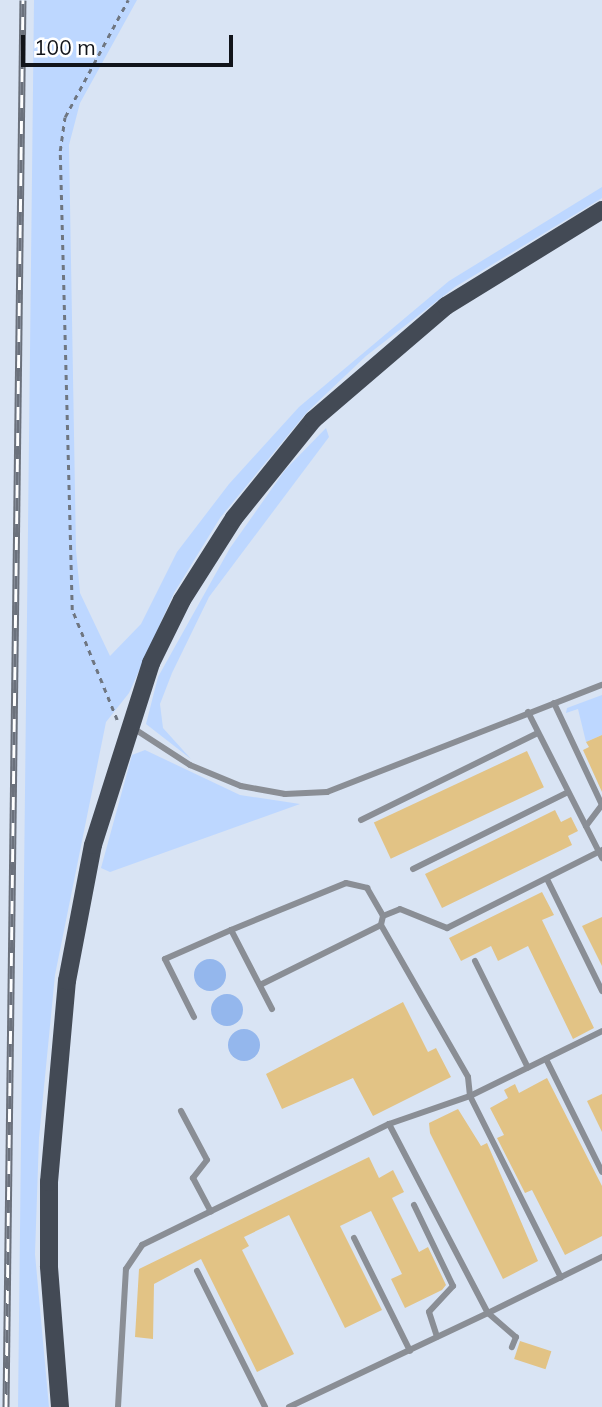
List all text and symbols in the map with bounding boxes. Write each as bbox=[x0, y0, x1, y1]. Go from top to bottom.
scale bar bbox=[24, 21, 236, 65]
text: 100 m bbox=[34, 34, 96, 60]

